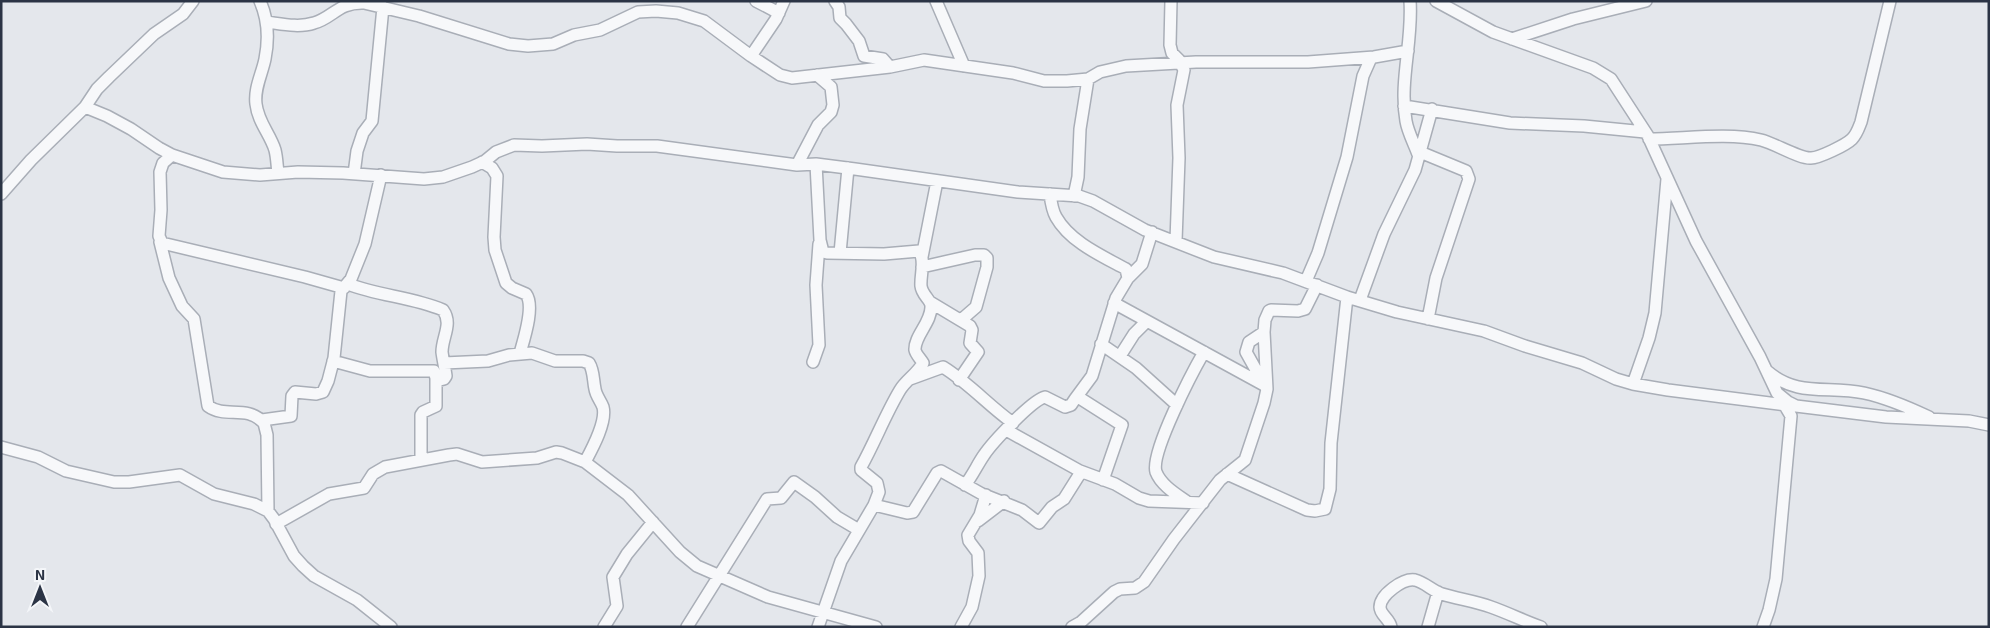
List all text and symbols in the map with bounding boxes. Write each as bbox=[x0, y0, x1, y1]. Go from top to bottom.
north arrow bbox=[15, 563, 65, 613]
text: N bbox=[35, 566, 45, 583]

